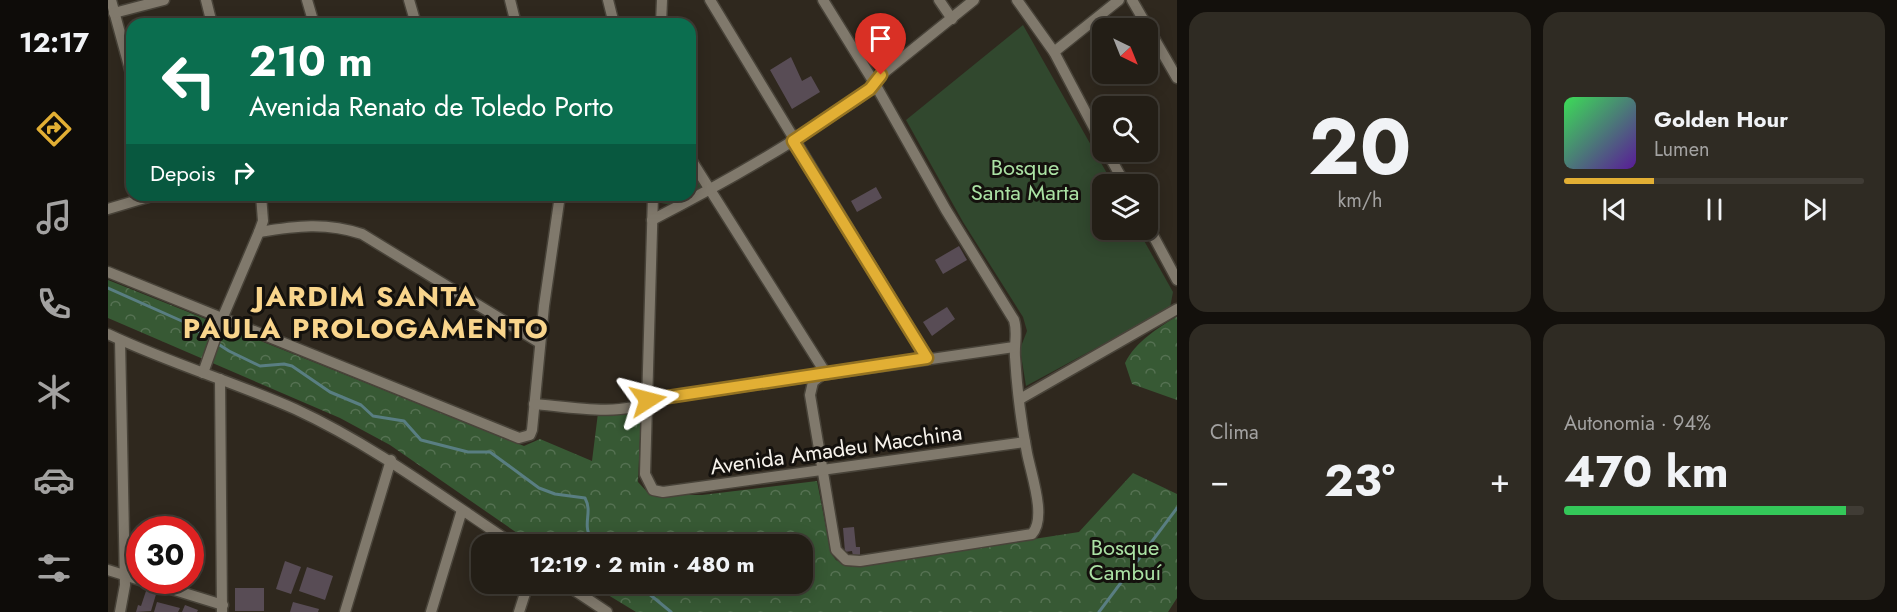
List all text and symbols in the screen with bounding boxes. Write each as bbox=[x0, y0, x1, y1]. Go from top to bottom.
pin bbox=[855, 13, 906, 75]
north arrow bbox=[1092, 18, 1158, 84]
map controls bbox=[1092, 18, 1158, 240]
icon: arrive bbox=[864, 22, 897, 55]
text: 12:17 bbox=[19, 23, 89, 62]
text: 210 m bbox=[249, 31, 373, 92]
icon: left bbox=[150, 42, 228, 120]
text: Avenida Renato de Toledo Porto bbox=[249, 87, 614, 126]
text: 20 bbox=[1309, 91, 1411, 203]
button: search bbox=[1092, 96, 1158, 162]
text: Golden Hour bbox=[1654, 103, 1788, 135]
icon: directions bbox=[33, 108, 75, 150]
text: Lumen bbox=[1654, 135, 1710, 164]
park label: Bosque Santa Marta bbox=[971, 151, 1079, 208]
icon: right bbox=[227, 156, 260, 189]
text: Depois bbox=[150, 157, 215, 189]
button: layers bbox=[1092, 174, 1158, 240]
text: km/h bbox=[1337, 186, 1383, 215]
icon: previous bbox=[1598, 193, 1631, 226]
icon: pause bbox=[1698, 193, 1731, 226]
icon: next bbox=[1798, 193, 1831, 226]
icon: music bbox=[33, 196, 75, 238]
district label: JARDIM SANTA PAULA PROLOGAMENTO bbox=[183, 276, 549, 349]
icon: phone bbox=[33, 283, 75, 325]
position arrow bbox=[616, 368, 680, 432]
icon: climate bbox=[33, 371, 75, 413]
text: Autonomia · 94% bbox=[1564, 409, 1711, 438]
street label: Avenida Amadeu Macchina bbox=[708, 415, 964, 483]
text: Clima bbox=[1210, 418, 1259, 447]
text: 470 km bbox=[1564, 439, 1729, 504]
text: 23° bbox=[1324, 448, 1395, 513]
text: − bbox=[1210, 457, 1229, 504]
text: + bbox=[1490, 457, 1510, 504]
icon: car bbox=[33, 459, 75, 501]
speed limit sign: 30 bbox=[126, 516, 204, 594]
park label: Bosque Cambuí bbox=[1089, 531, 1163, 588]
icon: filters bbox=[33, 547, 75, 589]
text: 12:19 · 2 min · 480 m bbox=[529, 548, 755, 580]

